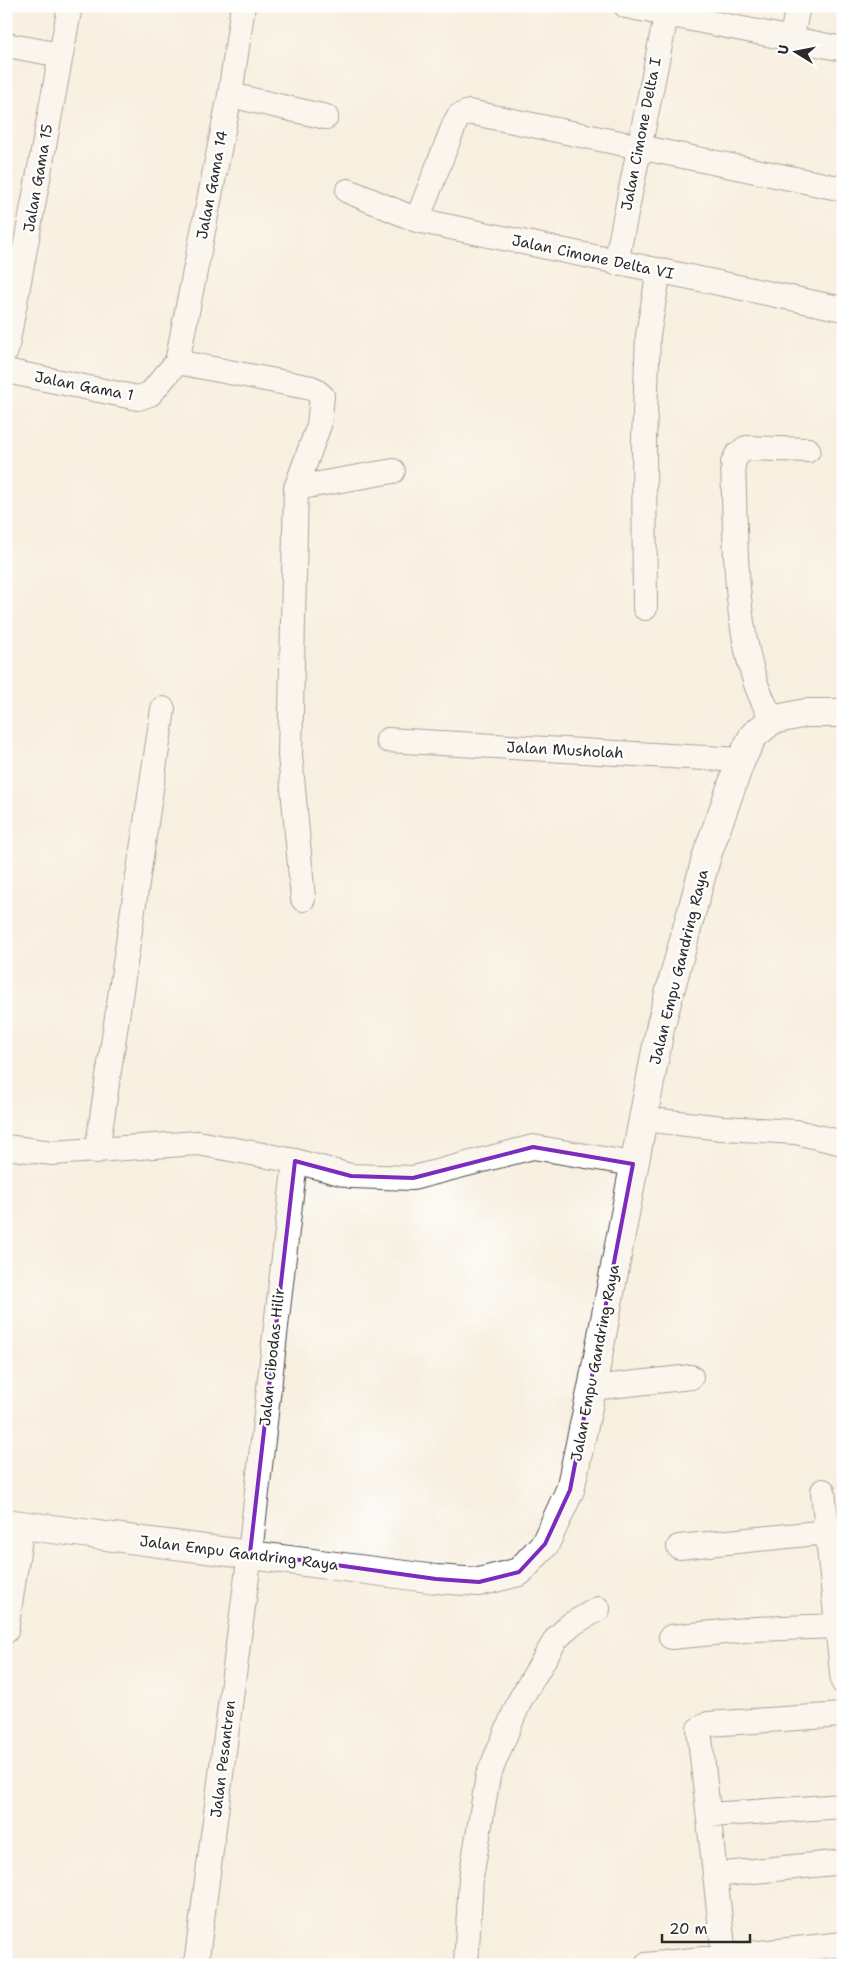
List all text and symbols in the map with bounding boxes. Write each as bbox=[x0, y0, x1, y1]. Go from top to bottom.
north arrow bbox=[772, 28, 822, 78]
text: U bbox=[774, 43, 793, 56]
street label: Jalan Cimone Delta I bbox=[616, 56, 666, 212]
street label: Jalan Gama 15 bbox=[19, 122, 57, 234]
street label: Jalan Gama 14 bbox=[192, 129, 232, 241]
street label: Jalan Cimone Delta VI bbox=[510, 230, 676, 284]
street label: Jalan Gama 1 bbox=[33, 367, 135, 405]
street label: Jalan Musholah bbox=[506, 737, 624, 763]
street label: Jalan Empu Gandring Raya bbox=[645, 867, 713, 1067]
street label: Jalan Empu Gandring Raya bbox=[566, 1262, 624, 1463]
street label: Jalan Cibodas Hilir bbox=[255, 1287, 289, 1427]
street label: Jalan Empu Gandring Raya bbox=[138, 1531, 340, 1575]
street label: Jalan Pesantren bbox=[206, 1699, 240, 1819]
scale bar bbox=[662, 1911, 749, 1943]
text: 20 m bbox=[669, 1919, 708, 1939]

